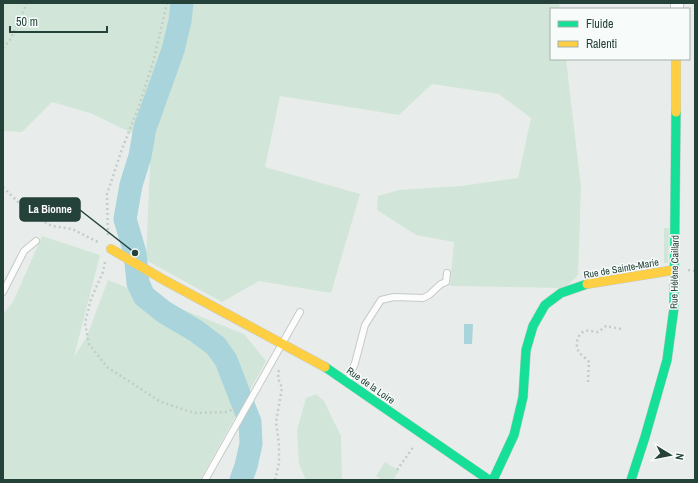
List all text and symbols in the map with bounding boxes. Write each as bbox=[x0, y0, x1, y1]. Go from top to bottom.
scale bar bbox=[10, 8, 107, 34]
legend bbox=[550, 8, 690, 60]
text: 50 m bbox=[16, 14, 38, 30]
text: Fluide bbox=[586, 16, 613, 32]
text: Ralenti bbox=[586, 36, 617, 52]
callout: La Bionne bbox=[20, 198, 80, 221]
text: La Bionne bbox=[28, 202, 72, 216]
street label: Rue Hélène Caillard bbox=[667, 235, 682, 309]
street label: Rue de Sainte-Marie bbox=[582, 255, 660, 282]
street label: Rue de la Loire bbox=[344, 364, 398, 407]
north arrow bbox=[650, 435, 690, 475]
text: N bbox=[672, 452, 687, 461]

